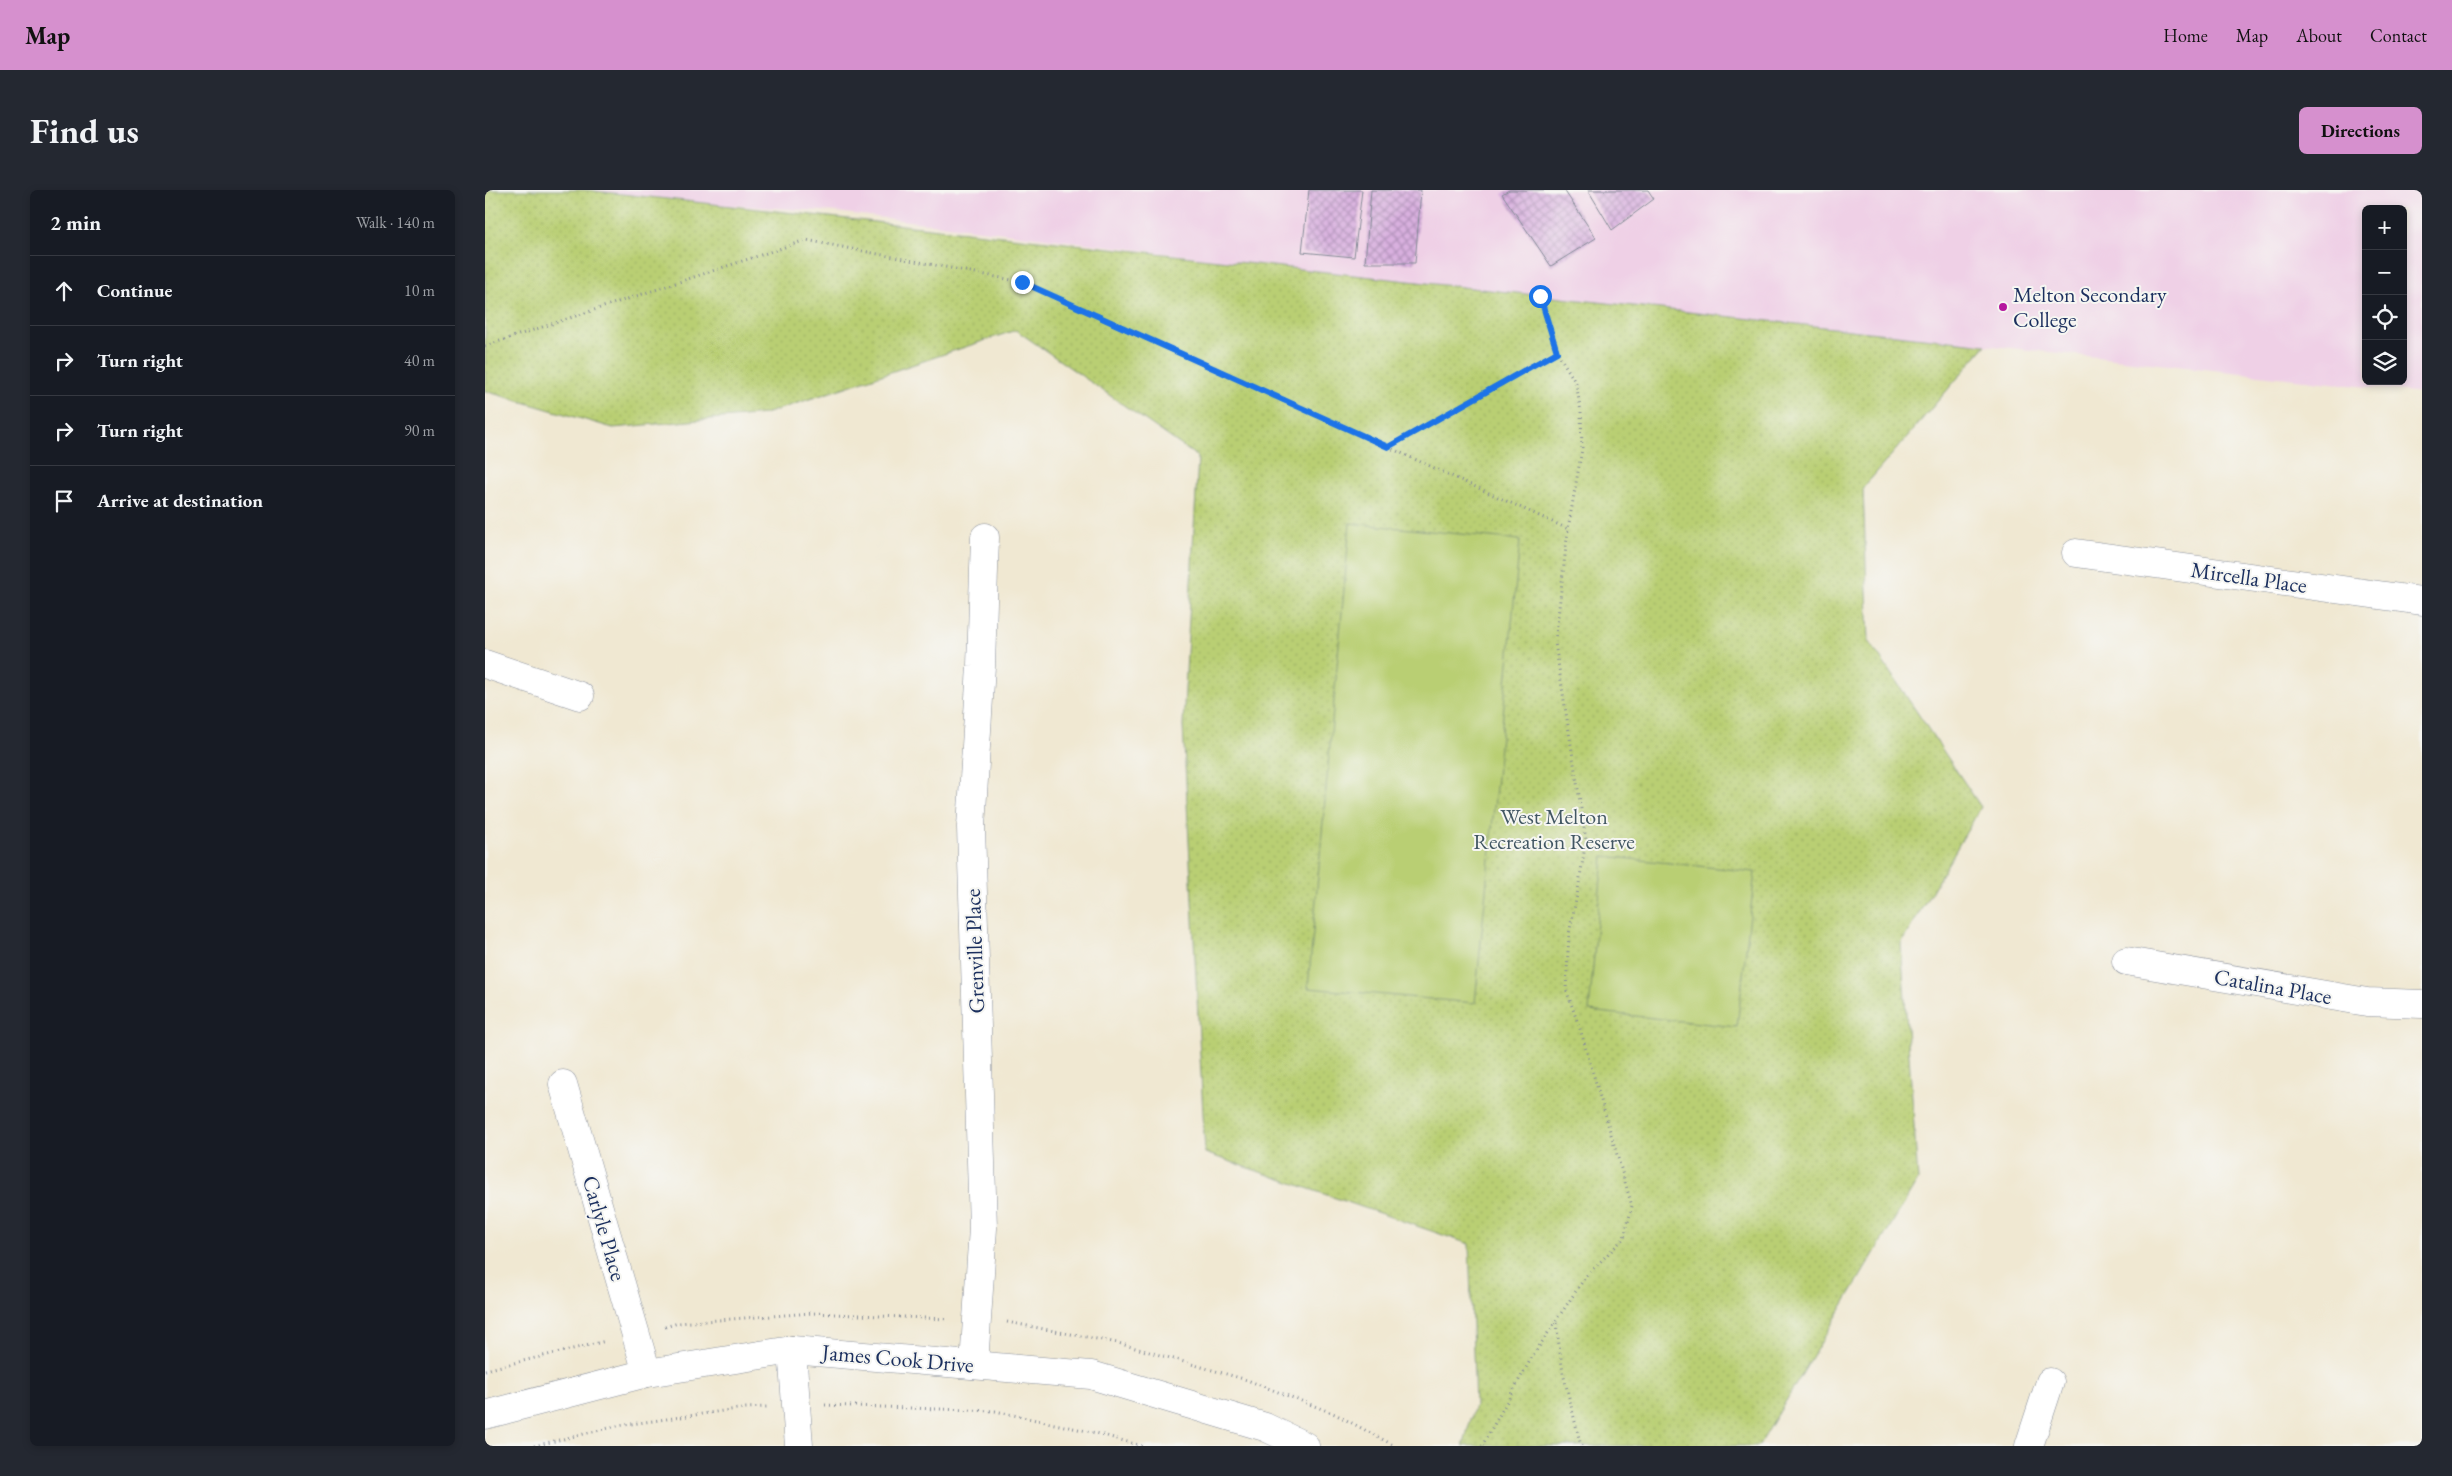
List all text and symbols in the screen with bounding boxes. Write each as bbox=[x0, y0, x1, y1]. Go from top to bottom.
text: Map bbox=[25, 20, 70, 51]
text: Home bbox=[2163, 24, 2208, 47]
text: Map bbox=[2236, 24, 2268, 47]
text: About bbox=[2296, 24, 2342, 47]
text: Contact bbox=[2370, 24, 2427, 47]
button: Directions bbox=[2299, 107, 2422, 154]
text: Find us bbox=[30, 108, 139, 153]
map controls bbox=[2362, 205, 2407, 385]
button: + bbox=[2362, 205, 2407, 250]
text: 2 min bbox=[50, 209, 101, 236]
text: Walk · 140 m bbox=[356, 212, 435, 233]
button: − bbox=[2362, 250, 2407, 295]
route end bbox=[1011, 271, 1034, 294]
icon: ahead bbox=[50, 277, 78, 305]
text: Continue bbox=[97, 278, 172, 303]
text: 10 m bbox=[404, 280, 435, 301]
place label: Melton Secondary College bbox=[2013, 280, 2167, 334]
route start bbox=[1529, 285, 1552, 308]
button: locate bbox=[2362, 295, 2407, 340]
marker: Melton Secondary College bbox=[1997, 301, 2009, 313]
button: layers bbox=[2362, 340, 2407, 385]
icon: right bbox=[50, 347, 78, 375]
text: Turn right bbox=[97, 348, 183, 373]
text: 40 m bbox=[404, 350, 435, 371]
icon: right bbox=[50, 417, 78, 445]
text: Turn right bbox=[97, 418, 183, 443]
text: 90 m bbox=[404, 420, 435, 441]
icon: arrive bbox=[50, 487, 78, 515]
text: Arrive at destination bbox=[97, 488, 263, 513]
street label: Mircella Place bbox=[2189, 555, 2309, 600]
park label: West Melton Recreation Reserve bbox=[1473, 802, 1635, 856]
street label: Grenville Place bbox=[958, 888, 991, 1014]
street label: Catalina Place bbox=[2212, 962, 2334, 1011]
street label: Carlyle Place bbox=[576, 1172, 633, 1285]
street label: James Cook Drive bbox=[819, 1337, 975, 1380]

